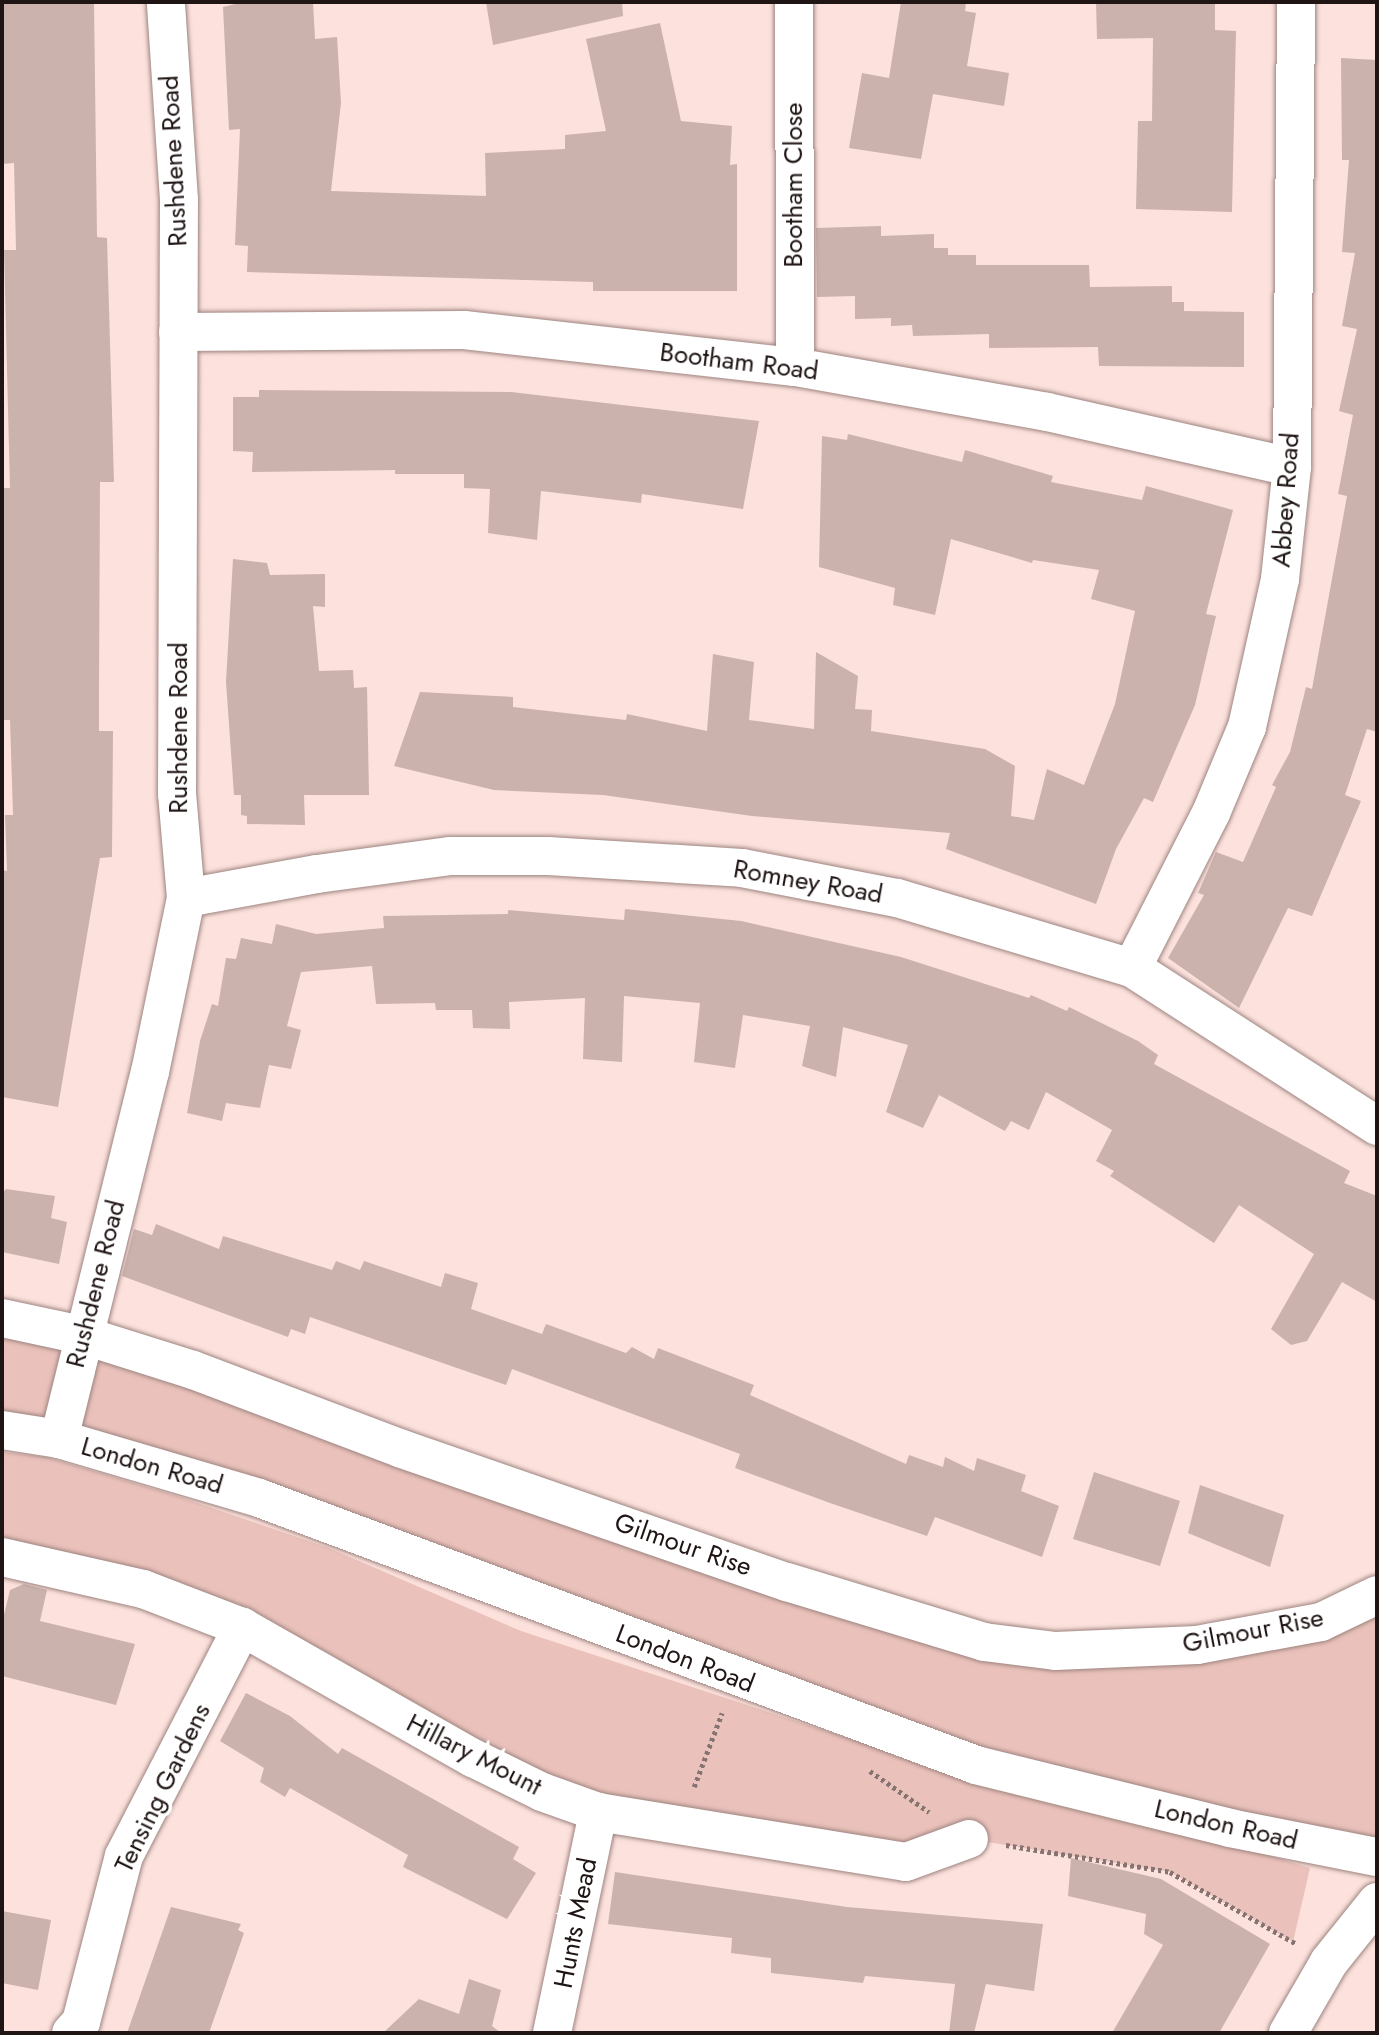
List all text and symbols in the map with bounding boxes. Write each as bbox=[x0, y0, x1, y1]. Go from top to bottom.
street label: Rushdene Road bbox=[154, 75, 194, 247]
street label: Bootham Close bbox=[778, 102, 810, 268]
street label: Bootham Road bbox=[658, 337, 820, 387]
street label: Abbey Road bbox=[1266, 432, 1306, 568]
street label: Rushdene Road bbox=[163, 642, 195, 814]
street label: Romney Road bbox=[731, 854, 885, 910]
street label: Rushdene Road bbox=[60, 1197, 132, 1371]
street label: London Road bbox=[77, 1431, 227, 1501]
street label: Gilmour Rise bbox=[610, 1507, 756, 1583]
street label: Gilmour Rise bbox=[1180, 1602, 1326, 1660]
street label: London Road bbox=[611, 1618, 759, 1700]
street label: Tensing Gardens bbox=[109, 1698, 217, 1878]
street label: Hillary Mount bbox=[401, 1708, 547, 1802]
street label: London Road bbox=[1151, 1793, 1301, 1857]
street label: Hunts Mead bbox=[548, 1855, 604, 1991]

